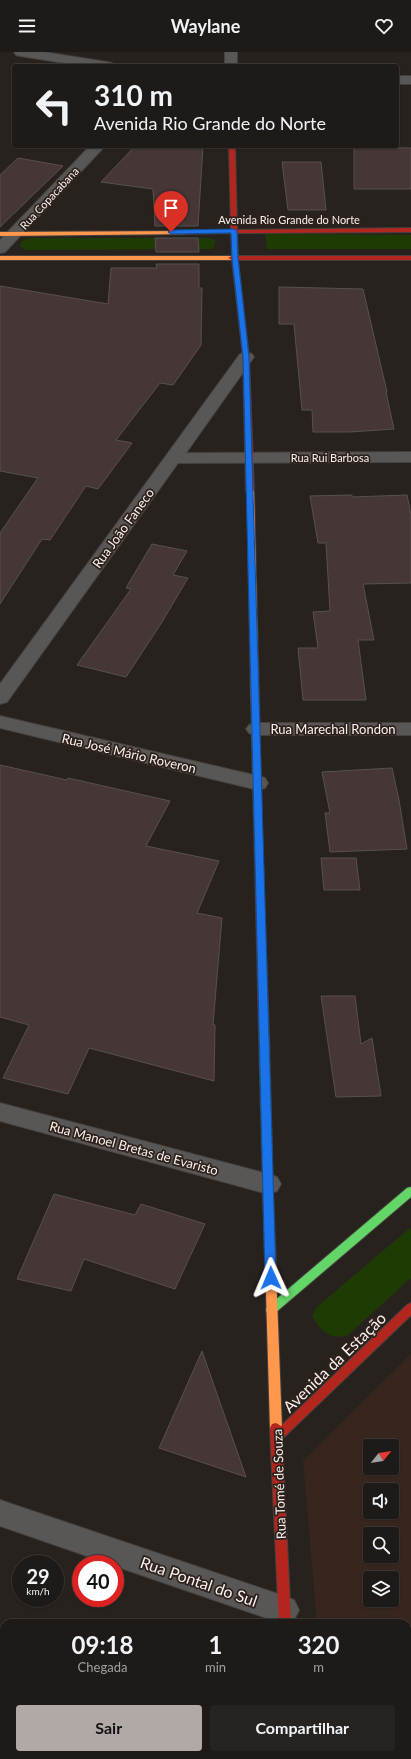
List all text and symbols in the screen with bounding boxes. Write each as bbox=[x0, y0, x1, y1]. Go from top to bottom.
icon: menu bbox=[16, 15, 38, 37]
text: Waylane bbox=[171, 15, 240, 37]
icon: heart bbox=[373, 15, 395, 37]
text: 310 m bbox=[94, 78, 173, 112]
icon: left bbox=[28, 80, 80, 132]
text: Avenida Rio Grande do Norte bbox=[94, 112, 326, 134]
street label: Rua Copacabana bbox=[17, 164, 81, 232]
pin bbox=[154, 191, 188, 232]
icon: arrive bbox=[160, 197, 182, 219]
street label: Avenida Rio Grande do Norte bbox=[218, 213, 360, 226]
street label: Rua Rui Barbosa bbox=[291, 451, 369, 464]
street label: Rua João Faneco bbox=[89, 485, 157, 571]
street label: Rua Marechal Rondon bbox=[270, 721, 396, 737]
street label: Rua José Mário Roveron bbox=[60, 730, 198, 776]
street label: Rua Manoel Bretas de Evaristo bbox=[48, 1118, 220, 1178]
position arrow bbox=[250, 1257, 292, 1299]
street label: Avenida da Estação bbox=[279, 1308, 389, 1416]
street label: Rua Tomé de Souza bbox=[269, 1429, 289, 1539]
north arrow bbox=[363, 1439, 399, 1475]
map controls bbox=[363, 1439, 399, 1607]
button: sound bbox=[363, 1483, 399, 1519]
button: search bbox=[363, 1527, 399, 1563]
street label: Rua Pontal do Sul bbox=[138, 1552, 260, 1610]
speed limit sign: 40 bbox=[72, 1555, 124, 1607]
text: 29 bbox=[26, 1564, 50, 1588]
button: layers bbox=[363, 1571, 399, 1607]
text: km/h bbox=[26, 1585, 50, 1597]
text: 09:18 bbox=[72, 1630, 133, 1659]
text: 1 bbox=[209, 1630, 223, 1659]
text: 320 bbox=[298, 1630, 339, 1659]
text: Chegada bbox=[78, 1659, 127, 1675]
text: min bbox=[205, 1659, 226, 1675]
text: m bbox=[313, 1659, 324, 1675]
button: Sair bbox=[16, 1705, 202, 1751]
button: Compartilhar bbox=[210, 1705, 395, 1751]

